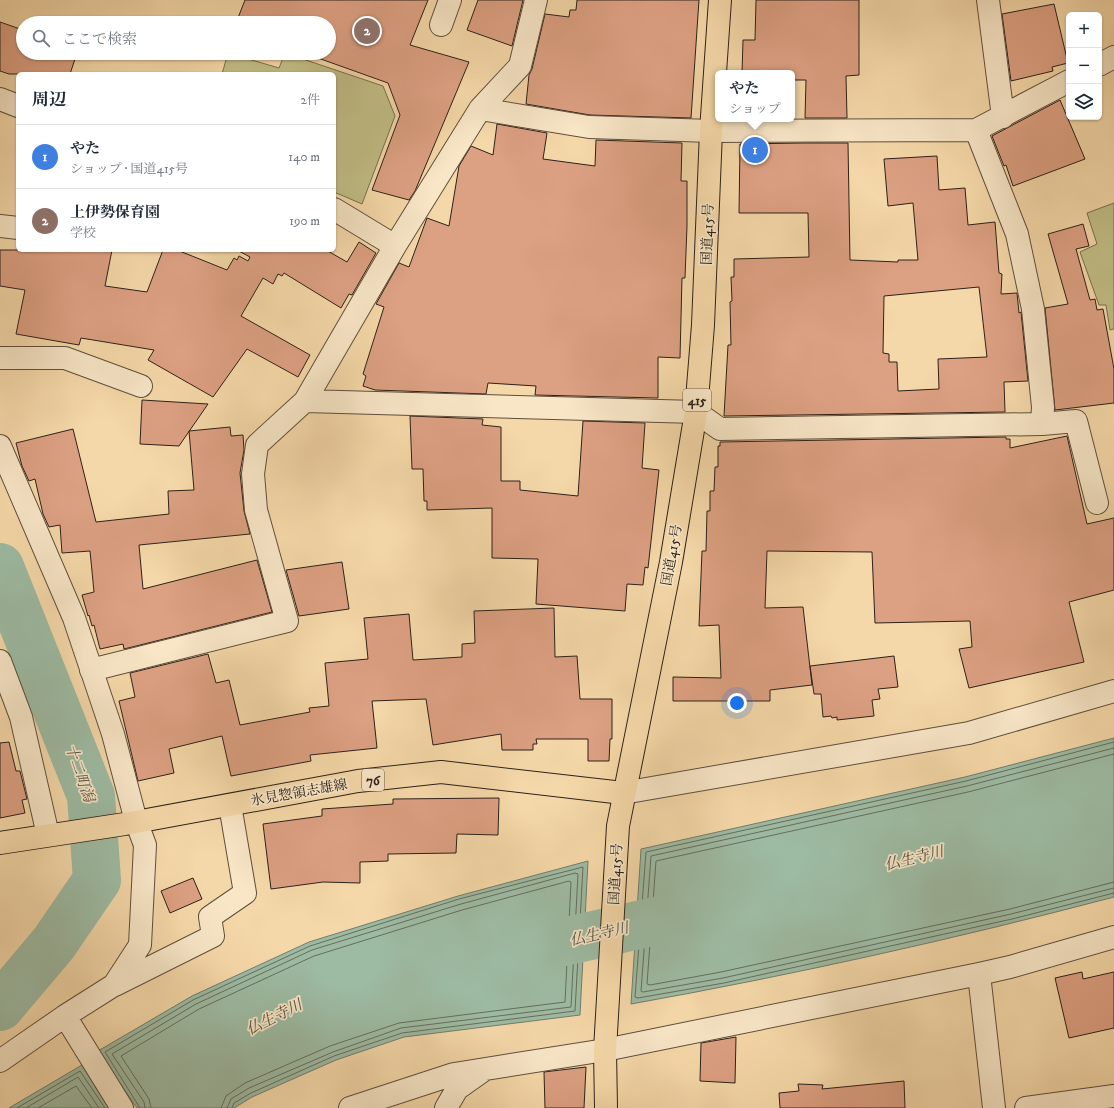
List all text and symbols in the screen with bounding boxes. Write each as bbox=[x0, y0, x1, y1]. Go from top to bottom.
map controls bbox=[1066, 12, 1102, 120]
button: + bbox=[1066, 12, 1102, 48]
search box bbox=[16, 16, 336, 60]
pin: 2 bbox=[354, 16, 380, 46]
icon: search bbox=[30, 27, 52, 49]
text: ここで検索 bbox=[62, 30, 137, 49]
button: − bbox=[1066, 48, 1102, 84]
popup bbox=[715, 70, 795, 122]
text: やた bbox=[729, 79, 759, 98]
button: layers bbox=[1066, 84, 1102, 120]
text: 周辺 bbox=[32, 89, 66, 111]
text: 2件 bbox=[301, 92, 320, 108]
text: ショップ bbox=[729, 101, 781, 117]
pin: 1 bbox=[742, 135, 768, 165]
text: やた bbox=[70, 139, 100, 158]
text: 1 bbox=[43, 149, 47, 165]
text: 140 m bbox=[288, 149, 320, 165]
text: ショップ · 国道415号 bbox=[70, 161, 188, 177]
text: 上伊勢保育園 bbox=[70, 203, 160, 222]
street label: 国道415号 bbox=[698, 203, 718, 265]
text: 2 bbox=[42, 213, 48, 229]
text: 190 m bbox=[289, 213, 320, 229]
text: 学校 bbox=[70, 225, 96, 241]
road number: 415 bbox=[683, 389, 711, 411]
street label: 国道415号 bbox=[658, 523, 686, 587]
your location bbox=[727, 693, 747, 713]
water label: 十二町潟 bbox=[61, 742, 99, 807]
road number: 76 bbox=[362, 769, 384, 791]
street label: 氷見惣領志雄線 bbox=[249, 776, 349, 810]
water label: 仏生寺川 bbox=[883, 842, 947, 875]
street label: 国道415号 bbox=[605, 843, 627, 906]
water label: 仏生寺川 bbox=[568, 918, 632, 950]
water label: 仏生寺川 bbox=[243, 994, 307, 1040]

